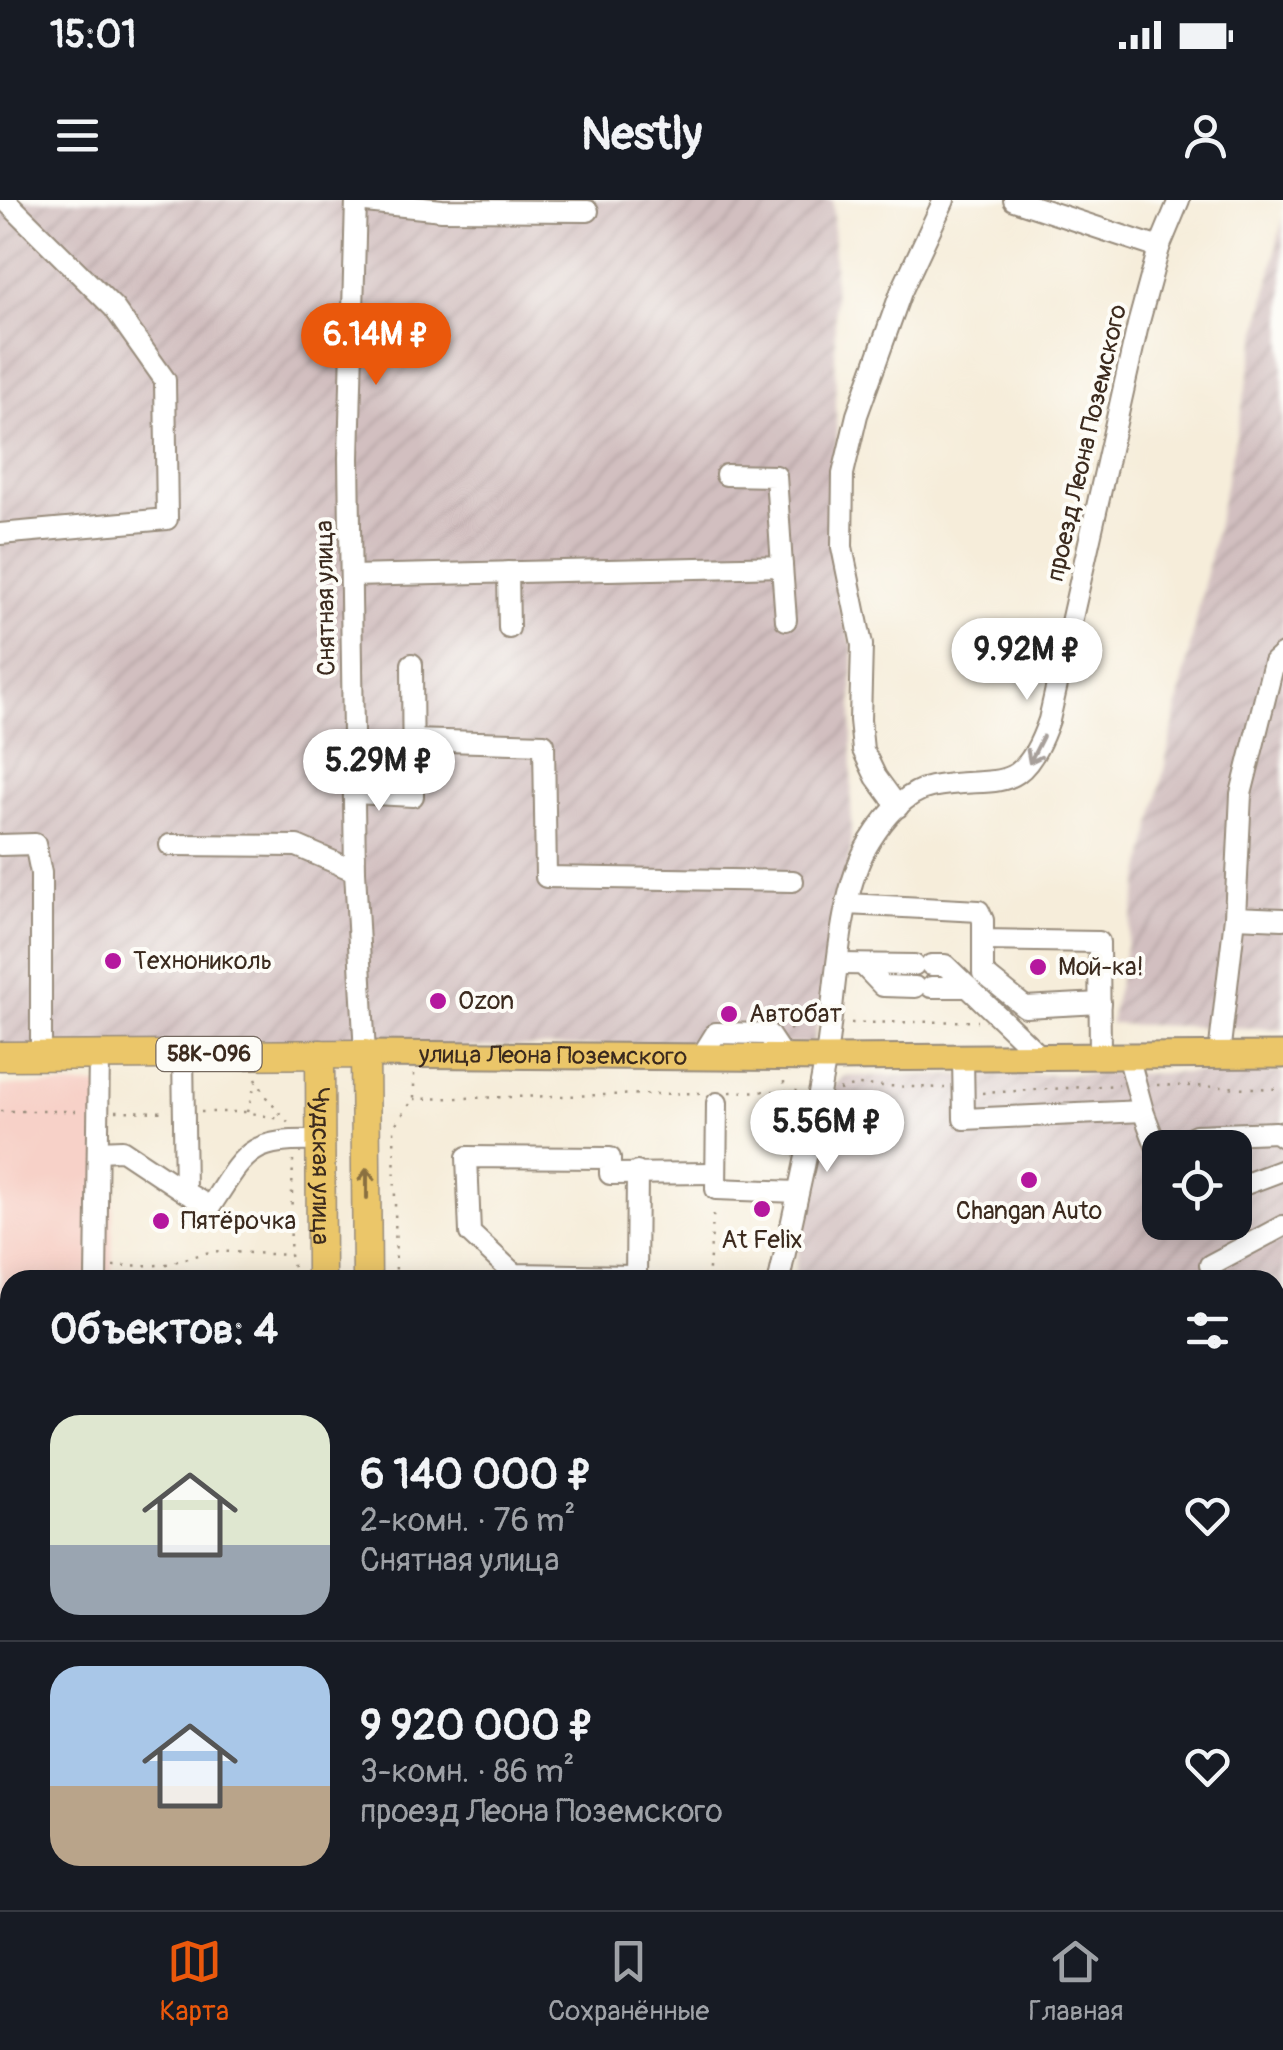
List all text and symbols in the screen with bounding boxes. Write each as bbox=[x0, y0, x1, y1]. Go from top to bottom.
text: 15:01 bbox=[50, 11, 136, 59]
text: Nestly bbox=[581, 107, 702, 163]
icon: menu bbox=[50, 108, 105, 163]
icon: person bbox=[1178, 108, 1233, 163]
street label: проезд Леона Поземского bbox=[1040, 302, 1134, 584]
pin: 6.14M ₽ bbox=[284, 303, 468, 388]
text: 6.14M ₽ bbox=[323, 315, 429, 355]
street label: Снятная улица bbox=[309, 520, 343, 676]
pin: 9.92M ₽ bbox=[935, 618, 1119, 703]
text: 9.92M ₽ bbox=[973, 630, 1081, 670]
pin: 5.29M ₽ bbox=[287, 729, 471, 814]
one-way arrow bbox=[1026, 734, 1045, 764]
text: 5.29M ₽ bbox=[325, 741, 433, 781]
place label: Технониколь bbox=[133, 946, 272, 977]
marker: Технониколь bbox=[102, 950, 124, 972]
place label: Мой-ка! bbox=[1058, 952, 1144, 983]
marker: Мой-ка! bbox=[1027, 956, 1049, 978]
place label: Ozon bbox=[458, 986, 514, 1017]
marker: Ozon bbox=[427, 990, 449, 1012]
place label: Автобат bbox=[749, 999, 842, 1030]
marker: Автобат bbox=[718, 1003, 740, 1025]
road number: 58К-096 bbox=[156, 1037, 262, 1071]
street label: улица Леона Поземского bbox=[418, 1039, 687, 1072]
street label: Чудская улица bbox=[305, 1087, 336, 1245]
pin: 5.56M ₽ bbox=[735, 1090, 919, 1175]
text: 5.56M ₽ bbox=[772, 1102, 882, 1142]
map controls bbox=[1142, 1130, 1252, 1240]
button: locate bbox=[1142, 1130, 1252, 1240]
one-way arrow bbox=[358, 1167, 376, 1200]
marker: Changan Auto bbox=[1018, 1169, 1040, 1191]
place label: Changan Auto bbox=[956, 1196, 1102, 1227]
marker: At Felix bbox=[751, 1198, 773, 1220]
place label: Пятёрочка bbox=[181, 1206, 296, 1237]
marker: Пятёрочка bbox=[150, 1210, 172, 1232]
place label: At Felix bbox=[721, 1225, 803, 1256]
icon: filters bbox=[1180, 1303, 1235, 1358]
text: Объектов: 4 bbox=[50, 1304, 278, 1356]
text: 6 140 000 ₽ bbox=[360, 1449, 593, 1501]
icon: home bbox=[130, 1455, 250, 1575]
icon: heart bbox=[1180, 1488, 1235, 1543]
text: 2-комн. · 76 m² bbox=[360, 1501, 575, 1541]
text: Снятная улица bbox=[360, 1541, 559, 1581]
text: 9 920 000 ₽ bbox=[360, 1700, 594, 1752]
icon: home bbox=[130, 1706, 250, 1826]
icon: heart bbox=[1180, 1739, 1235, 1794]
text: 3-комн. · 86 m² bbox=[360, 1752, 575, 1792]
text: проезд Леона Поземского bbox=[360, 1792, 723, 1832]
tab: Карта bbox=[160, 1934, 229, 2029]
tab: Сохранённые bbox=[548, 1934, 709, 2029]
tab: Главная bbox=[1028, 1934, 1123, 2029]

